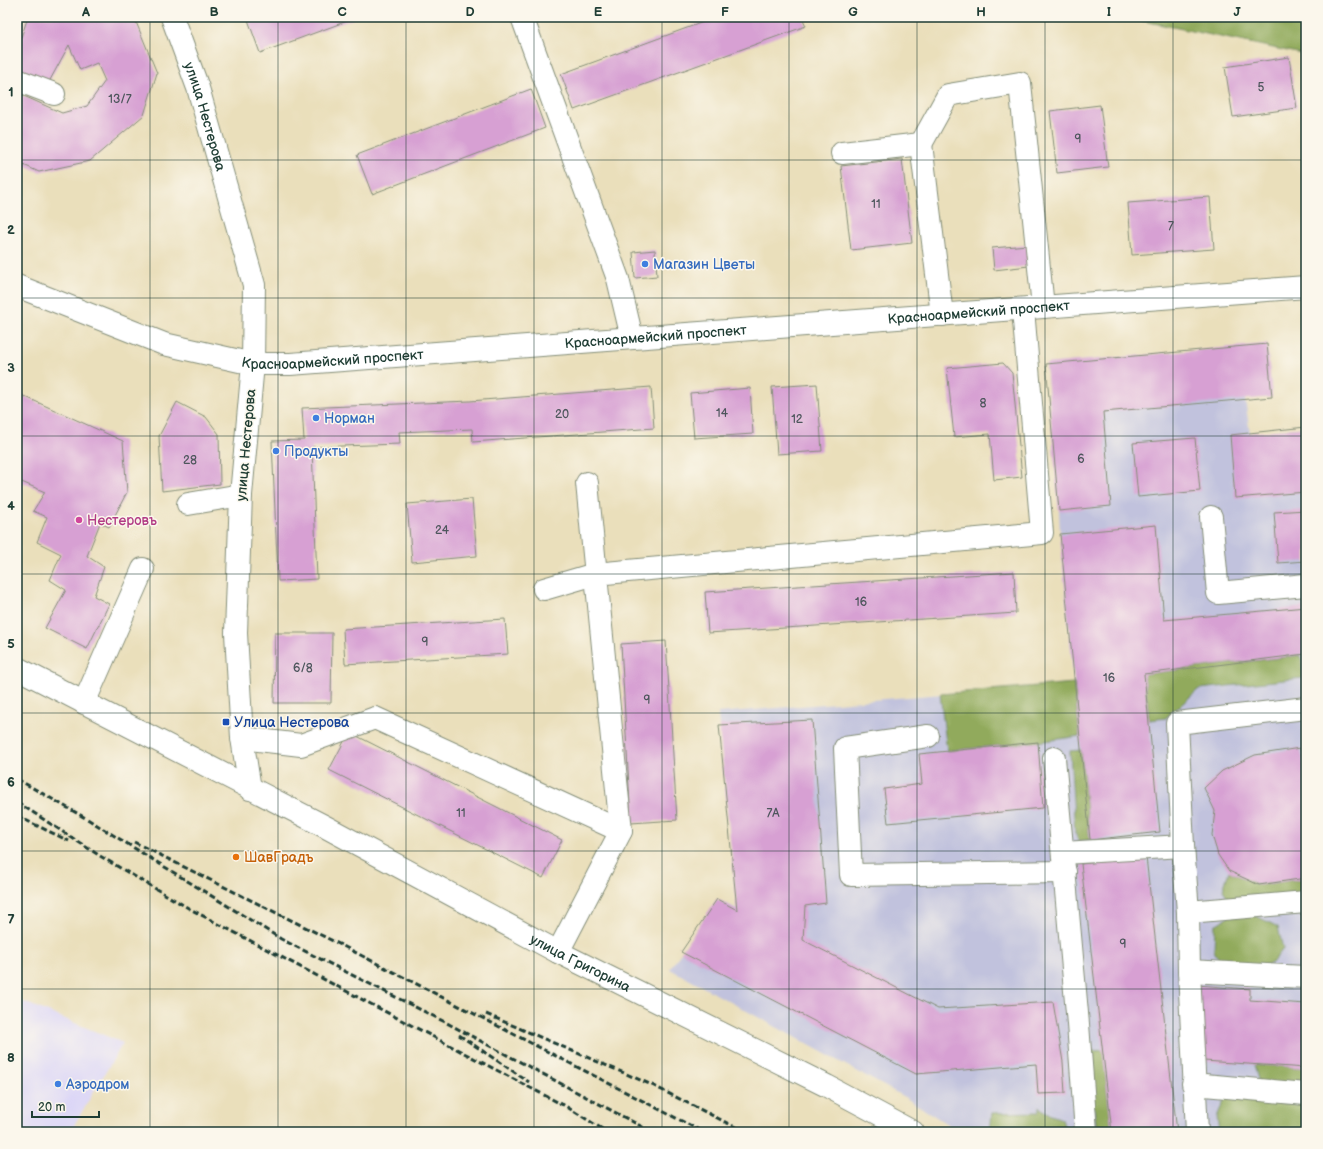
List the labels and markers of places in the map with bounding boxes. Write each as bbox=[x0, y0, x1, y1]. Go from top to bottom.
place label: Магазин Цветы bbox=[653, 256, 755, 273]
marker: Магазин Цветы bbox=[640, 259, 650, 269]
place label: Норман bbox=[324, 410, 375, 427]
marker: Норман bbox=[311, 413, 321, 423]
place label: Продукты bbox=[284, 443, 348, 460]
marker: Продукты bbox=[271, 446, 281, 456]
place label: Нестеровъ bbox=[87, 512, 157, 529]
marker: Нестеровъ bbox=[74, 515, 84, 525]
place label: Улица Нестерова bbox=[234, 714, 350, 731]
marker: Улица Нестерова bbox=[221, 717, 231, 727]
place label: ШавГрадъ bbox=[244, 849, 314, 866]
marker: ШавГрадъ bbox=[231, 852, 241, 862]
place label: Аэродром bbox=[65, 1076, 129, 1093]
marker: Аэродром bbox=[53, 1079, 63, 1089]

